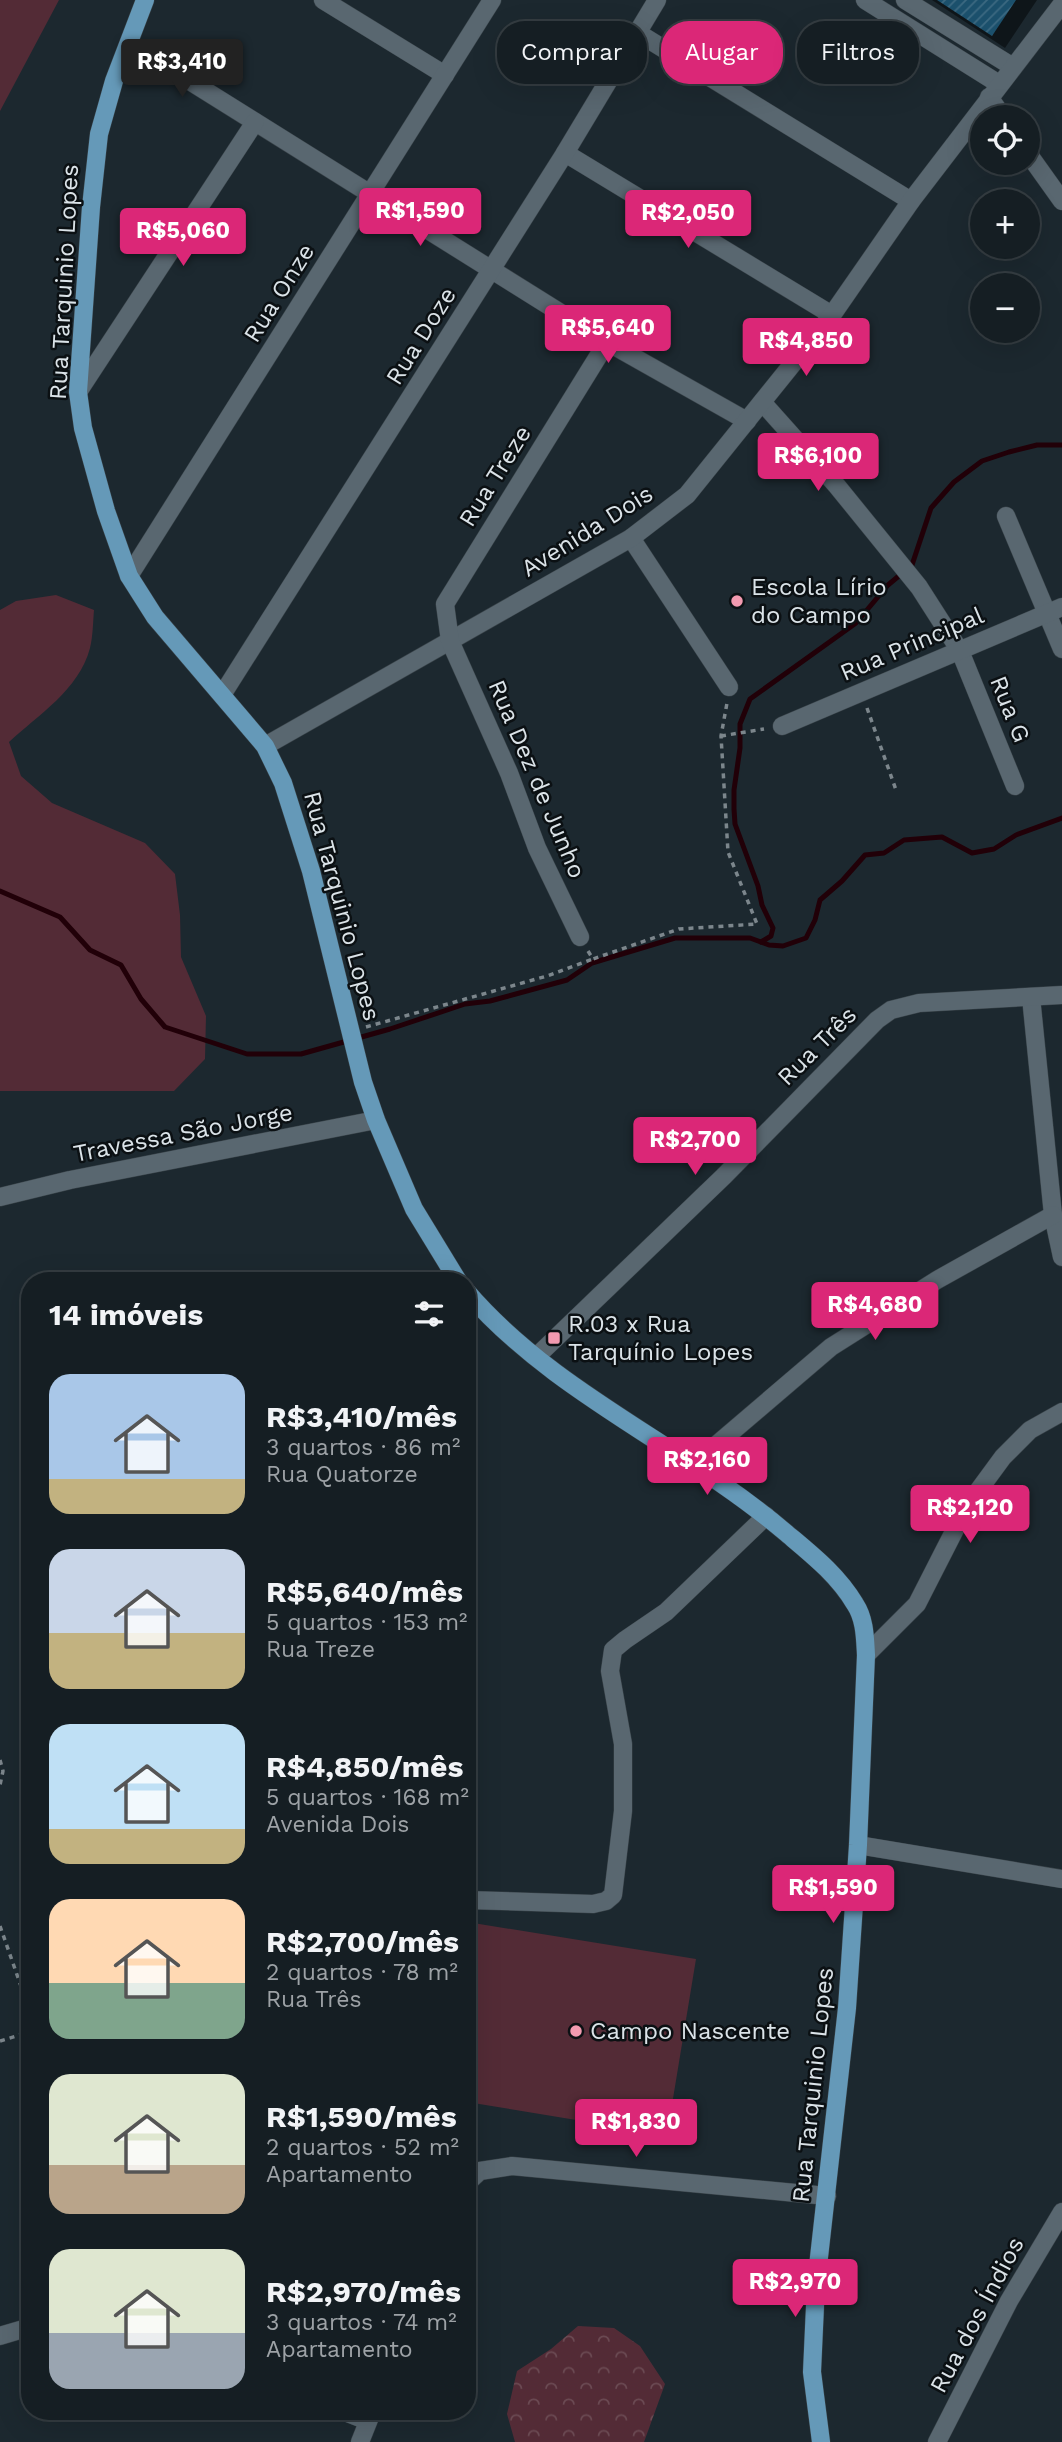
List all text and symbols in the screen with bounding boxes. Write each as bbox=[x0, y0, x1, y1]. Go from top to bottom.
chip: Comprar bbox=[497, 21, 647, 84]
chip: Alugar bbox=[661, 21, 783, 84]
chip: Filtros bbox=[797, 21, 919, 84]
pin: R$3,410 bbox=[117, 40, 247, 99]
text: R$3,410 bbox=[137, 48, 227, 75]
map controls bbox=[970, 105, 1040, 343]
button: locate bbox=[970, 105, 1040, 175]
street label: Rua Tarquinio Lopes bbox=[44, 163, 84, 401]
pin: R$1,590 bbox=[355, 188, 485, 248]
button: + bbox=[970, 189, 1040, 259]
pin: R$2,050 bbox=[623, 190, 753, 250]
text: R$1,590 bbox=[375, 197, 465, 224]
text: R$2,050 bbox=[641, 199, 735, 226]
pin: R$5,060 bbox=[118, 208, 248, 268]
text: R$5,060 bbox=[136, 217, 230, 244]
street label: Rua Onze bbox=[238, 239, 320, 347]
button: − bbox=[970, 273, 1040, 343]
street label: Rua Doze bbox=[380, 282, 462, 390]
pin: R$5,640 bbox=[543, 306, 673, 365]
text: R$5,640 bbox=[561, 314, 655, 341]
pin: R$4,850 bbox=[741, 318, 871, 378]
text: R$4,850 bbox=[759, 327, 853, 354]
street label: Rua Treze bbox=[453, 420, 537, 532]
pin: R$6,100 bbox=[753, 434, 883, 493]
text: R$6,100 bbox=[774, 442, 862, 469]
street label: Avenida Dois bbox=[516, 479, 658, 583]
place label: Escola Lírio do Campo bbox=[751, 573, 887, 629]
marker: Escola Lírio do Campo bbox=[729, 593, 745, 609]
street label: Rua Principal bbox=[836, 601, 989, 687]
street label: Rua G bbox=[984, 672, 1036, 746]
street label: Rua Dez de Junho bbox=[483, 676, 591, 882]
street label: Rua Tarquinio Lopes bbox=[298, 788, 386, 1024]
street label: Rua Três bbox=[772, 1001, 862, 1091]
street label: Travessa São Jorge bbox=[71, 1098, 295, 1168]
pin: R$2,700 bbox=[630, 1118, 760, 1177]
text: R$2,700 bbox=[649, 1126, 741, 1153]
pin: R$4,680 bbox=[810, 1282, 940, 1342]
text: R$4,680 bbox=[827, 1291, 923, 1318]
icon: filters bbox=[410, 1295, 448, 1333]
text: 14 imóveis bbox=[49, 1297, 203, 1332]
place label: R.03 x Rua Tarquínio Lopes bbox=[568, 1310, 753, 1366]
marker: R.03 x Rua Tarquínio Lopes bbox=[546, 1330, 562, 1346]
text: R$3,410/mês bbox=[266, 1399, 457, 1434]
icon: home bbox=[105, 1402, 189, 1486]
text: 3 quartos · 86 m² bbox=[266, 1434, 460, 1461]
pin: R$2,160 bbox=[642, 1438, 772, 1497]
text: R$2,160 bbox=[663, 1446, 751, 1473]
text: Rua Quatorze bbox=[266, 1461, 418, 1488]
pin: R$2,120 bbox=[905, 1486, 1035, 1545]
text: R$2,120 bbox=[926, 1494, 1014, 1521]
text: R$5,640/mês bbox=[266, 1574, 463, 1609]
icon: home bbox=[105, 1577, 189, 1661]
text: 5 quartos · 153 m² bbox=[266, 1609, 467, 1636]
text: Rua Treze bbox=[266, 1636, 375, 1663]
text: R$4,850/mês bbox=[266, 1749, 463, 1784]
icon: home bbox=[105, 1752, 189, 1836]
text: 5 quartos · 168 m² bbox=[266, 1784, 469, 1811]
text: Avenida Dois bbox=[266, 1811, 409, 1838]
pin: R$1,590 bbox=[768, 1866, 898, 1925]
text: R$1,590 bbox=[788, 1874, 878, 1901]
text: R$2,700/mês bbox=[266, 1924, 459, 1959]
icon: home bbox=[105, 1927, 189, 2011]
text: 2 quartos · 78 m² bbox=[266, 1959, 458, 1986]
street label: Rua Tarquinio Lopes bbox=[787, 1966, 839, 2204]
text: Rua Três bbox=[266, 1986, 362, 2013]
place label: Campo Nascente bbox=[590, 2017, 790, 2045]
marker: Campo Nascente bbox=[568, 2023, 584, 2039]
text: R$1,590/mês bbox=[266, 2099, 457, 2134]
pin: R$1,830 bbox=[571, 2100, 701, 2159]
icon: home bbox=[105, 2102, 189, 2186]
text: R$1,830 bbox=[591, 2108, 681, 2135]
text: 2 quartos · 52 m² bbox=[266, 2134, 459, 2161]
text: Apartamento bbox=[266, 2161, 413, 2188]
street label: Rua dos Índios bbox=[924, 2232, 1030, 2398]
pin: R$2,970 bbox=[730, 2260, 860, 2319]
text: R$2,970 bbox=[749, 2268, 841, 2295]
text: R$2,970/mês bbox=[266, 2274, 461, 2309]
icon: home bbox=[105, 2277, 189, 2361]
text: 3 quartos · 74 m² bbox=[266, 2309, 457, 2336]
text: Apartamento bbox=[266, 2336, 413, 2363]

